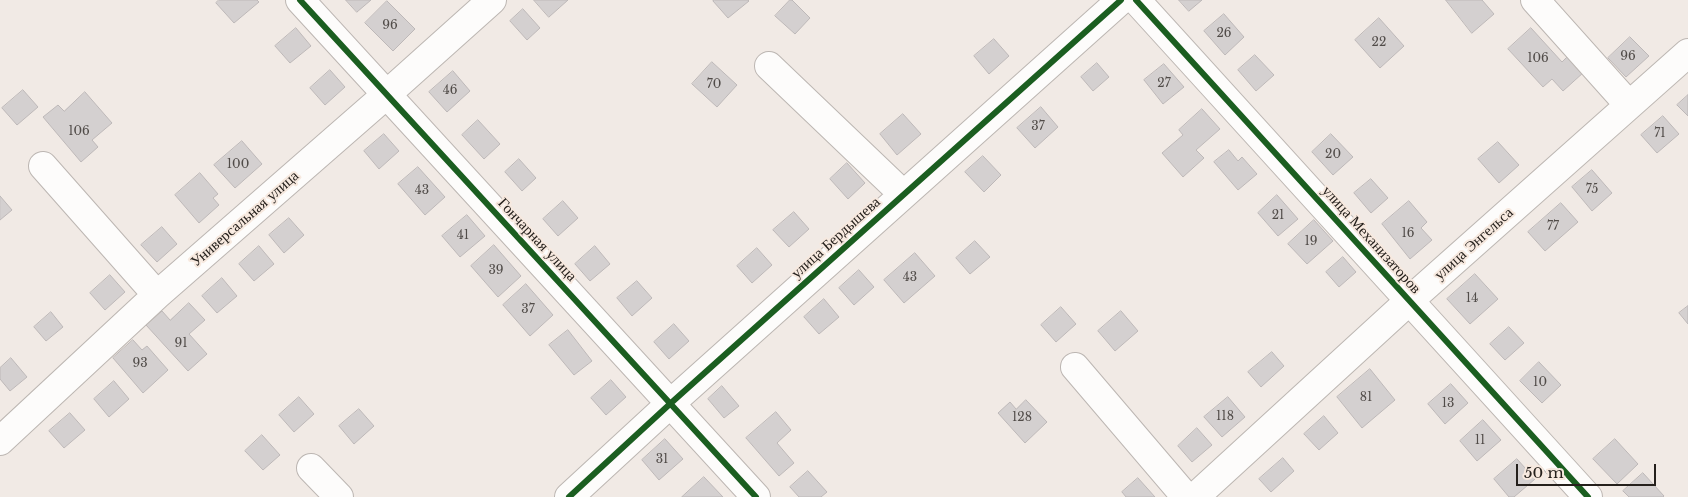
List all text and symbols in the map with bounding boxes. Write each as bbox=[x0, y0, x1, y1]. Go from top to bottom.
house number: 96 bbox=[382, 19, 398, 33]
house number: 26 bbox=[1216, 27, 1232, 41]
house number: 22 bbox=[1372, 36, 1386, 50]
house number: 96 bbox=[1620, 50, 1636, 64]
house number: 106 bbox=[1527, 52, 1549, 66]
house number: 27 bbox=[1157, 77, 1171, 91]
house number: 70 bbox=[707, 78, 721, 92]
house number: 46 bbox=[443, 84, 457, 98]
house number: 37 bbox=[1031, 120, 1045, 134]
house number: 106 bbox=[68, 125, 90, 139]
house number: 71 bbox=[1654, 127, 1666, 141]
house number: 20 bbox=[1325, 148, 1341, 162]
house number: 100 bbox=[227, 158, 249, 172]
street label: Универсальная улица bbox=[187, 167, 303, 271]
street label: улица Механизаторов bbox=[1318, 182, 1424, 298]
house number: 75 bbox=[1586, 183, 1598, 197]
house number: 43 bbox=[415, 184, 429, 198]
street label: улица Бердышева bbox=[788, 193, 884, 283]
street label: Гончарная улица bbox=[494, 195, 580, 285]
street label: улица Энгельса bbox=[1431, 204, 1517, 284]
house number: 21 bbox=[1272, 209, 1284, 223]
house number: 77 bbox=[1547, 220, 1559, 234]
house number: 16 bbox=[1401, 227, 1415, 241]
house number: 41 bbox=[457, 229, 469, 243]
house number: 19 bbox=[1304, 235, 1318, 249]
house number: 39 bbox=[488, 264, 504, 278]
house number: 43 bbox=[903, 271, 917, 285]
house number: 14 bbox=[1466, 292, 1478, 306]
house number: 37 bbox=[521, 303, 535, 317]
house number: 91 bbox=[174, 337, 188, 351]
house number: 93 bbox=[132, 357, 148, 371]
house number: 10 bbox=[1533, 376, 1547, 390]
house number: 81 bbox=[1360, 391, 1372, 405]
house number: 13 bbox=[1442, 397, 1454, 411]
house number: 118 bbox=[1216, 410, 1234, 424]
house number: 128 bbox=[1012, 411, 1032, 425]
house number: 11 bbox=[1475, 434, 1485, 448]
house number: 31 bbox=[656, 453, 668, 467]
scale bar bbox=[1518, 454, 1658, 486]
text: 50 m bbox=[1524, 463, 1564, 482]

